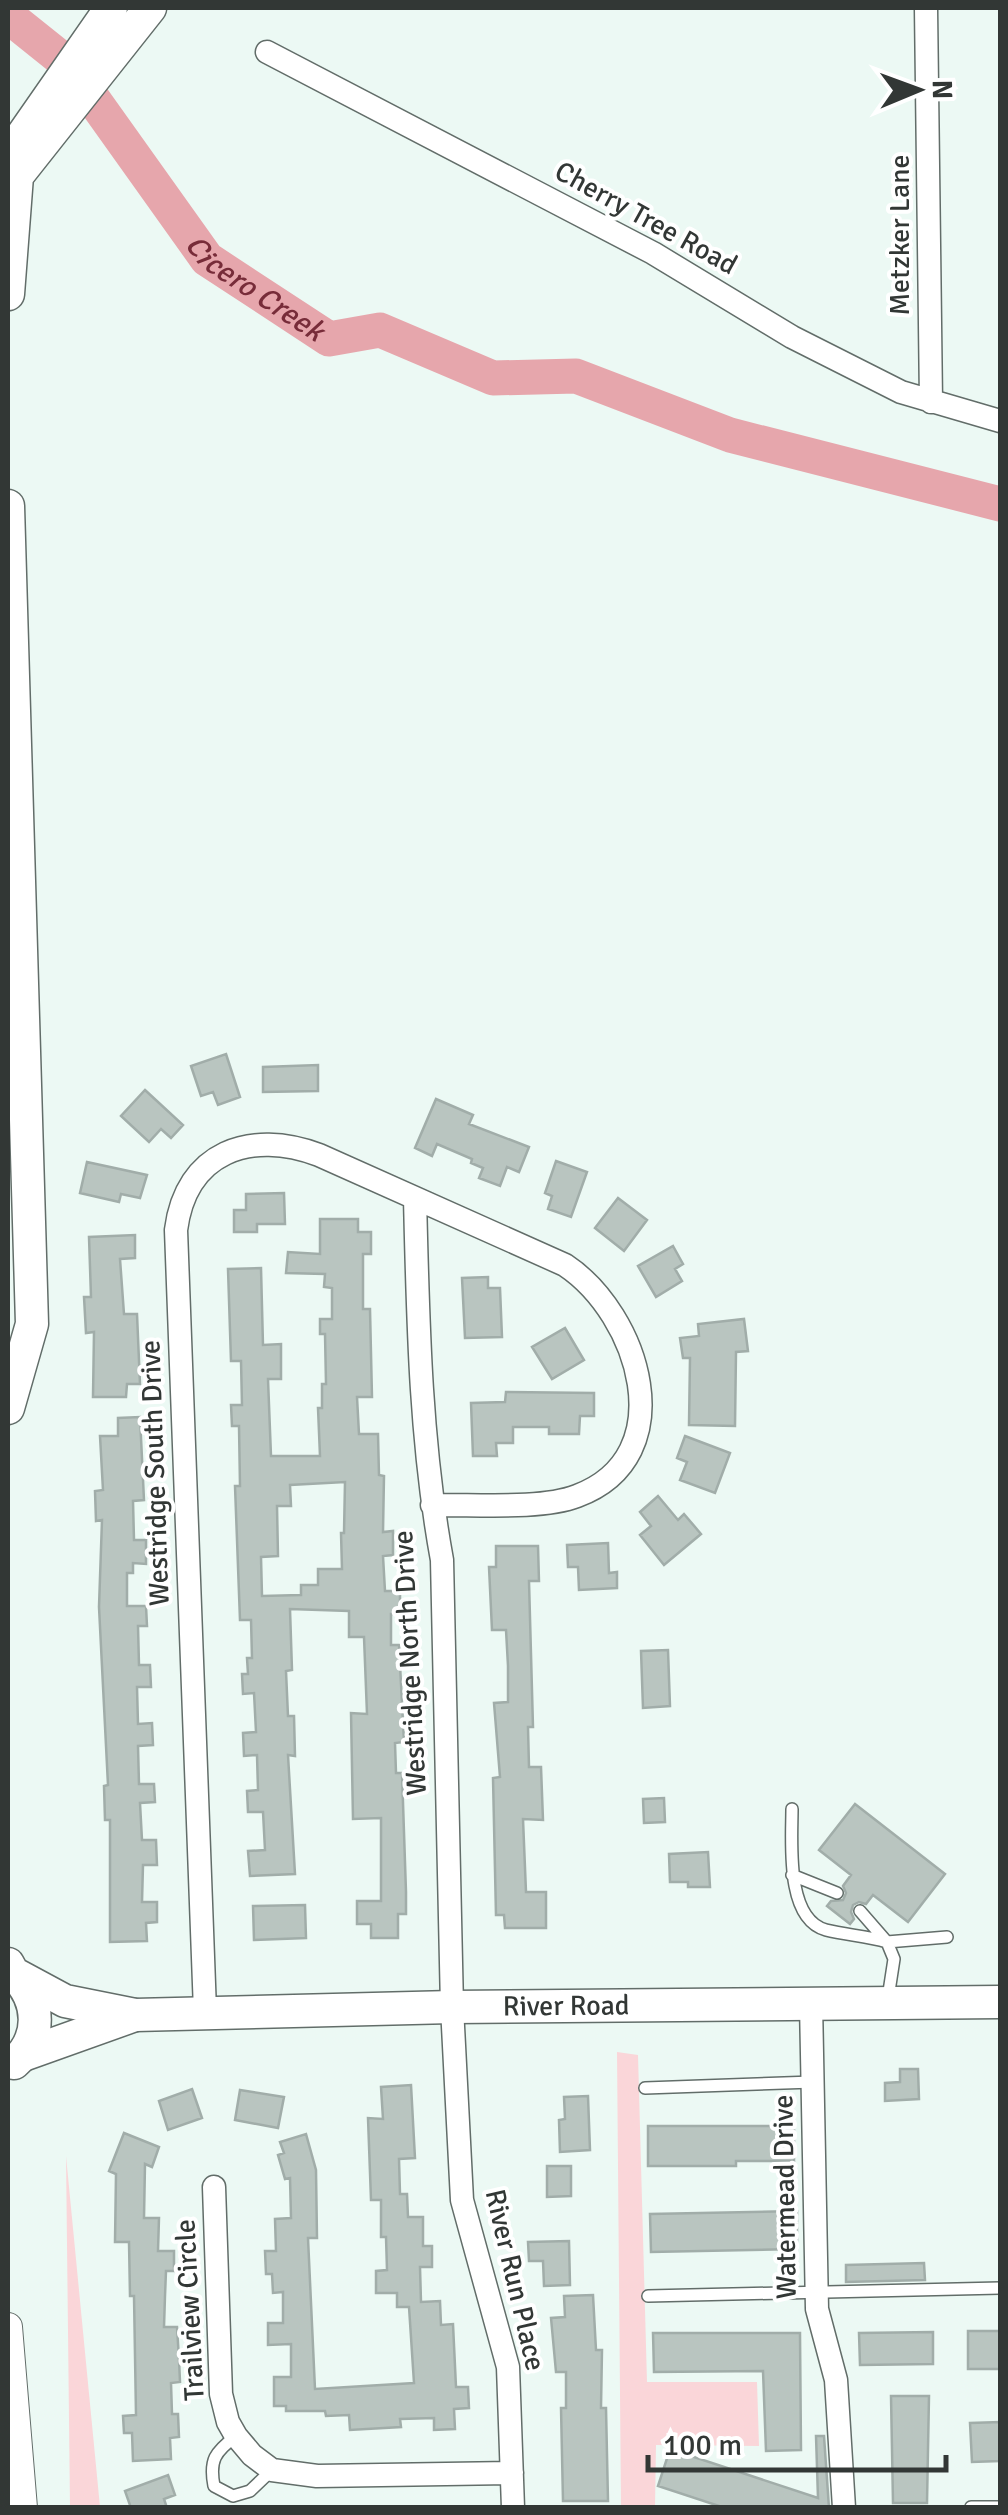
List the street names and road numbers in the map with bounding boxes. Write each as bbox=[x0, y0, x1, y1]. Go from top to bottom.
street label: Cherry Tree Road bbox=[549, 154, 743, 282]
street label: Metzker Lane bbox=[883, 154, 917, 316]
street label: Westridge South Drive bbox=[133, 1339, 177, 1607]
street label: Westridge North Drive bbox=[386, 1530, 434, 1796]
street label: River Road bbox=[503, 1988, 630, 2024]
street label: Watermead Drive bbox=[766, 2094, 804, 2300]
street label: River Run Place bbox=[478, 2186, 552, 2374]
street label: Trailview Circle bbox=[168, 2218, 212, 2402]

